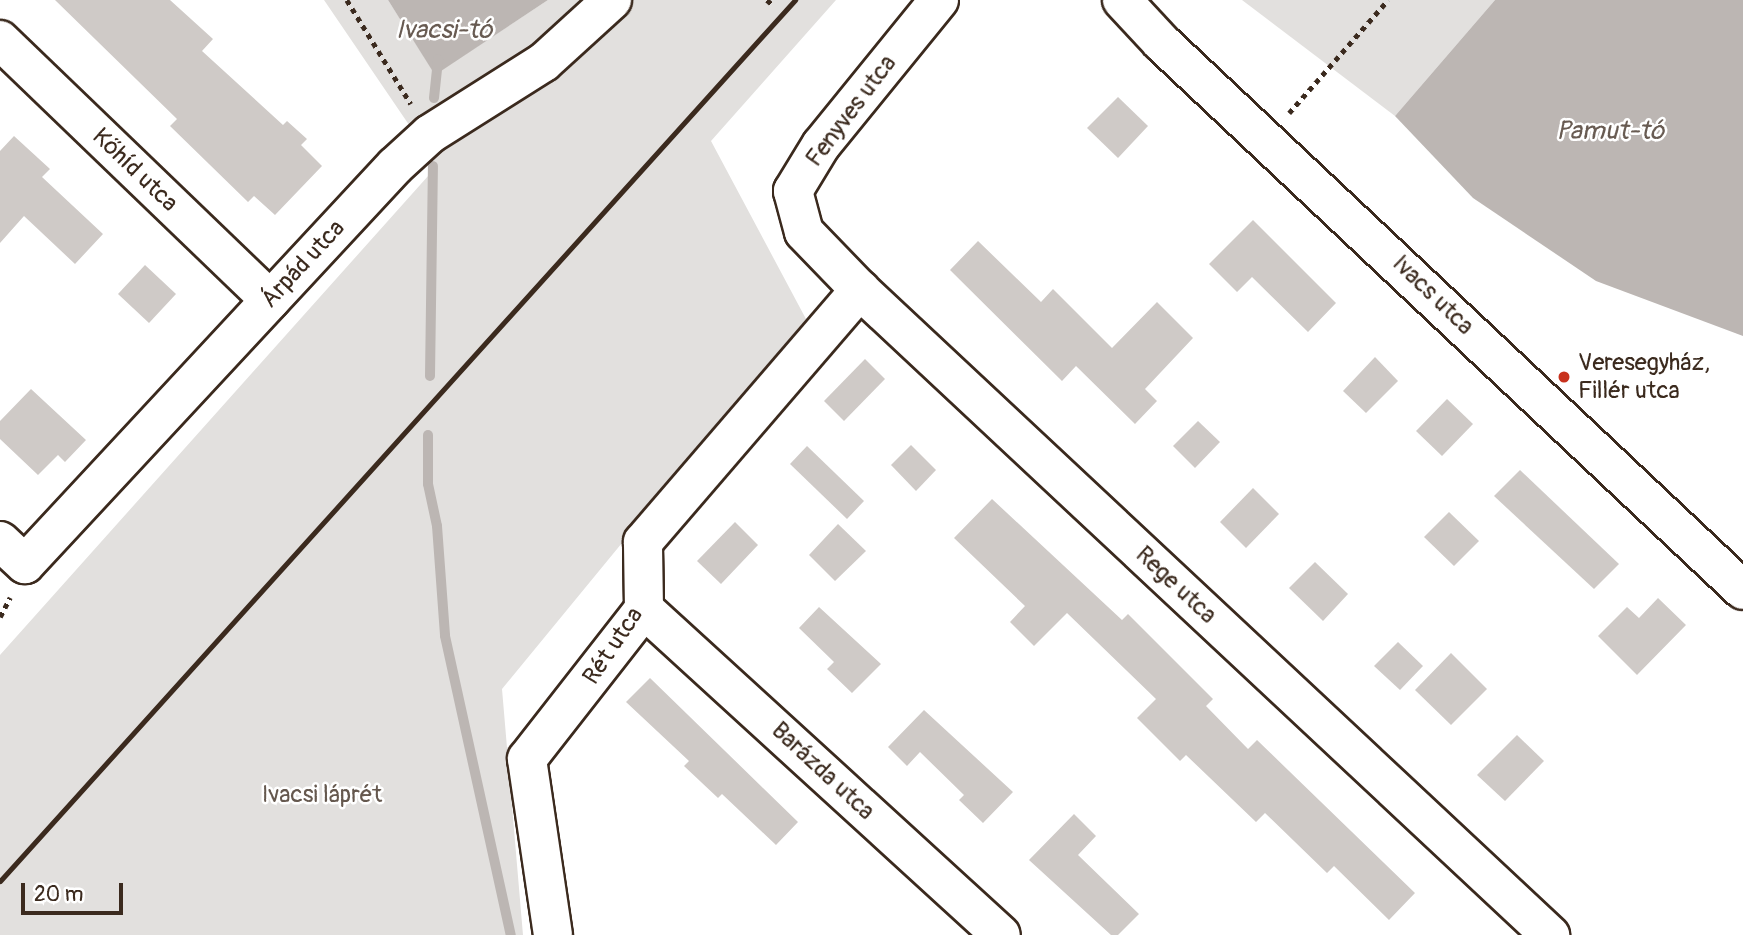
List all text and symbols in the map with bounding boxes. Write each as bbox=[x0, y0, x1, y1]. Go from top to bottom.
water label: Ivacsi-tó bbox=[396, 15, 492, 47]
street label: Fenyves utca bbox=[800, 50, 902, 172]
water label: Pamut-tó bbox=[1556, 116, 1664, 148]
street label: Kőhíd utca bbox=[86, 122, 184, 218]
street label: Árpád utca bbox=[255, 214, 351, 314]
street label: Ivacs utca bbox=[1386, 249, 1480, 341]
place label: Veresegyház, Fillér utca bbox=[1578, 349, 1710, 405]
marker: Veresegyház, Fillér utca bbox=[1556, 369, 1572, 385]
street label: Rege utca bbox=[1130, 540, 1222, 630]
street label: Rét utca bbox=[577, 602, 649, 690]
street label: Barázda utca bbox=[766, 716, 880, 826]
park label: Ivacsi láprét bbox=[262, 781, 382, 809]
scale bar bbox=[24, 869, 126, 913]
text: 20 m bbox=[34, 881, 83, 908]

